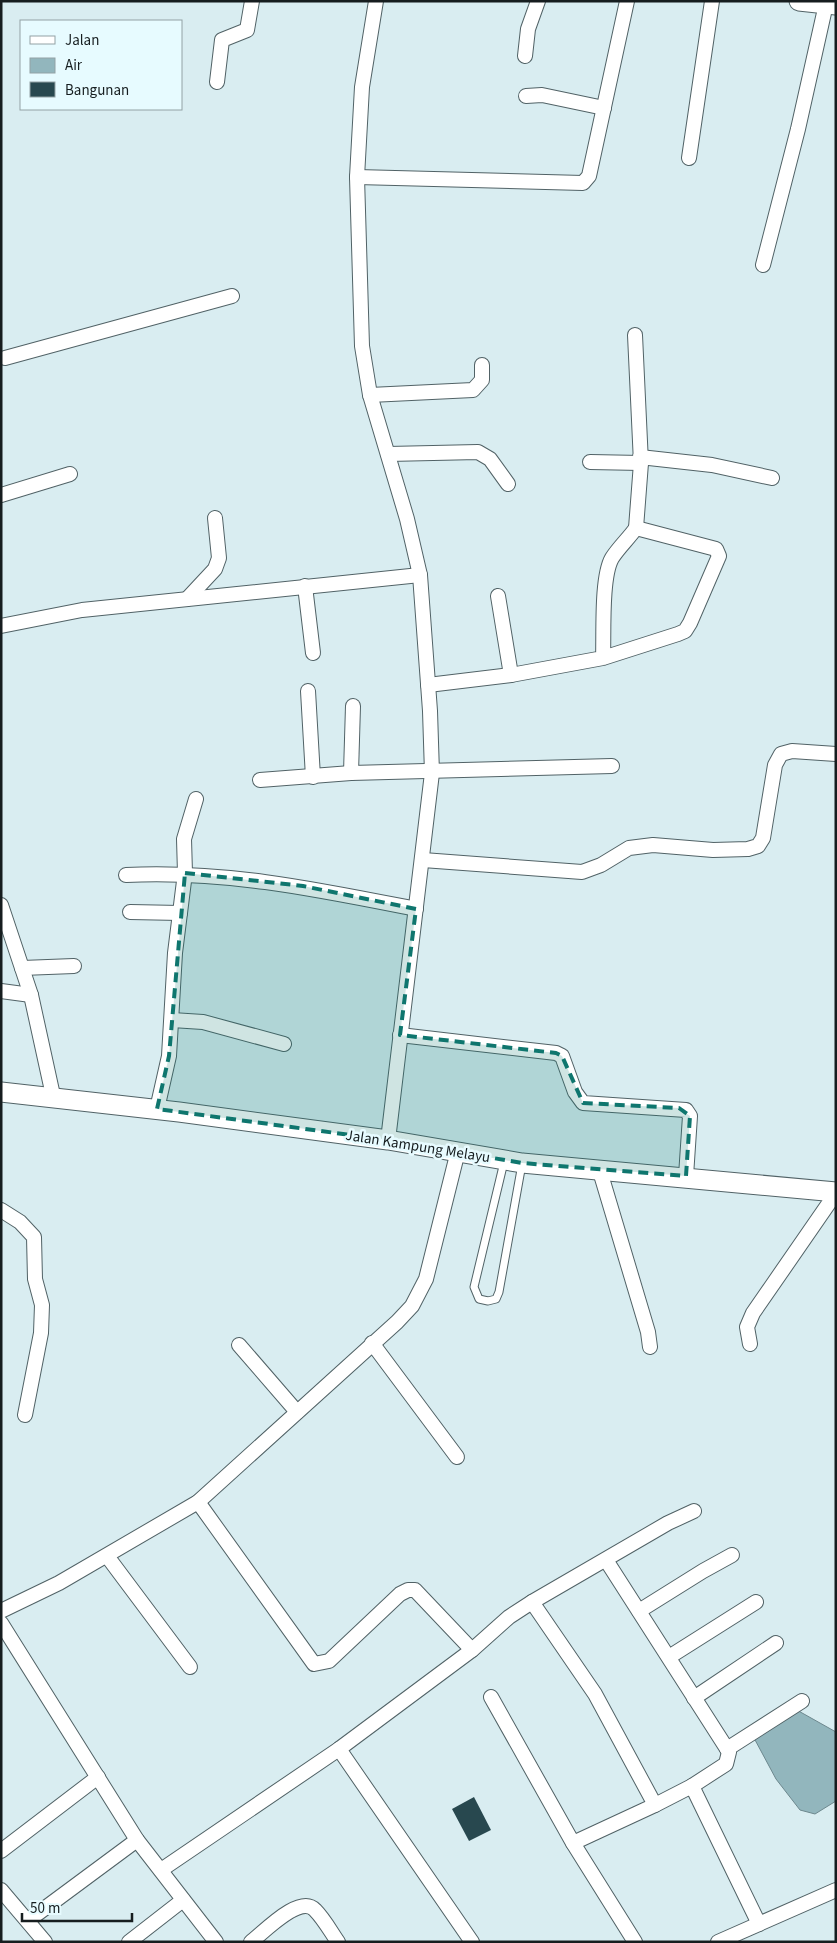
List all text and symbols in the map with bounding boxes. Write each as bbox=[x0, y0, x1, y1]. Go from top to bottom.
legend bbox=[20, 20, 182, 110]
text: Jalan bbox=[65, 30, 99, 51]
text: Air bbox=[65, 55, 83, 76]
text: Bangunan bbox=[65, 80, 129, 101]
street label: Jalan Kampung Melayu bbox=[344, 1125, 492, 1168]
scale bar bbox=[22, 1890, 132, 1922]
text: 50 m bbox=[30, 1898, 60, 1919]

